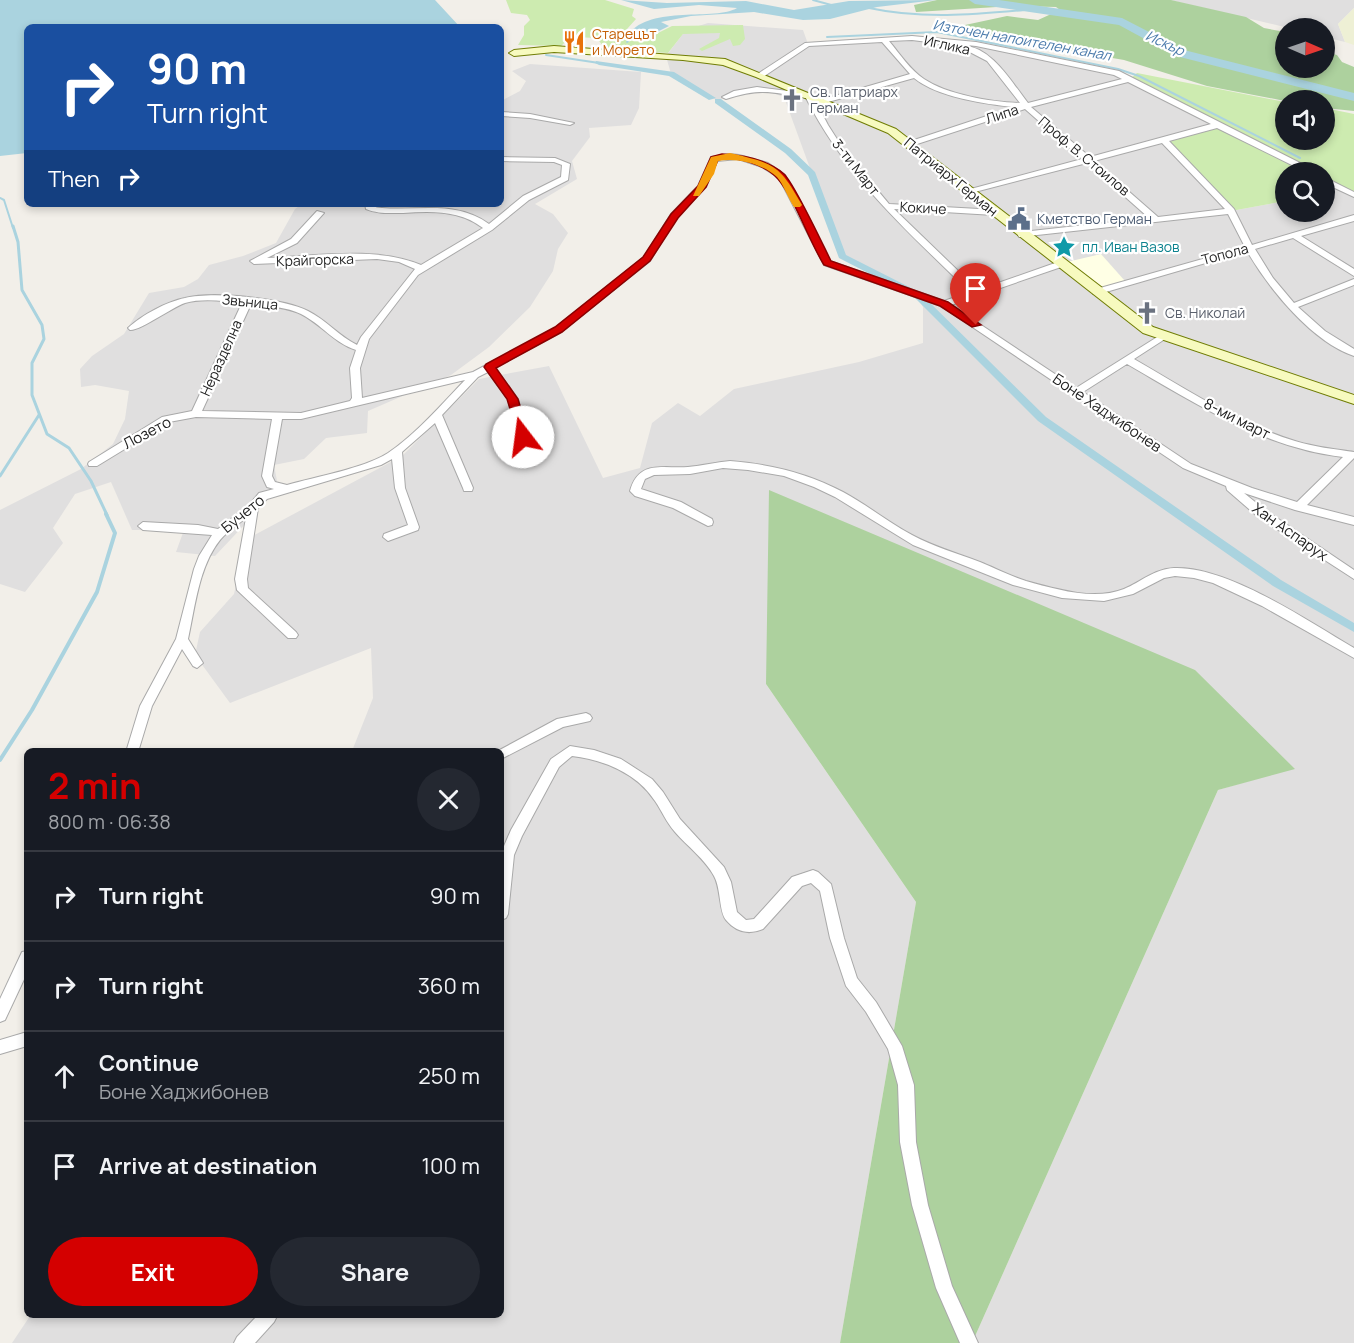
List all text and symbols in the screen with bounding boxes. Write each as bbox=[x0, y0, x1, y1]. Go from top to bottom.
water label: Източен напоителен канал bbox=[932, 14, 1114, 65]
north arrow bbox=[1275, 18, 1335, 78]
map controls bbox=[1275, 18, 1335, 222]
place label: Старецът и Морето bbox=[592, 24, 657, 59]
water label: Искър bbox=[1143, 25, 1188, 60]
restaurant icon: Старецът и Морето bbox=[561, 29, 587, 55]
street label: Иглика bbox=[922, 30, 972, 59]
text: 90 m bbox=[147, 39, 247, 97]
icon: right bbox=[48, 48, 126, 126]
place label: Св. Патриарх Герман bbox=[810, 82, 898, 117]
church icon: Св. Патриарх Герман bbox=[779, 87, 805, 113]
button: sound bbox=[1275, 90, 1335, 150]
text: Turn right bbox=[147, 94, 268, 131]
street label: Липа bbox=[983, 99, 1021, 128]
street label: Проф. В. Стоилов bbox=[1035, 112, 1134, 200]
street label: Патриарх Герман bbox=[900, 133, 1002, 220]
street label: 3-ти Март bbox=[828, 135, 884, 199]
icon: right bbox=[112, 162, 145, 195]
button: search bbox=[1275, 162, 1335, 222]
text: Then bbox=[48, 164, 100, 194]
street label: Кокиче bbox=[899, 197, 947, 218]
public building icon: Кметство Герман bbox=[1006, 206, 1032, 232]
place label: Кметство Герман bbox=[1037, 209, 1152, 228]
place icon: пл. Иван Вазов bbox=[1051, 234, 1077, 260]
place label: пл. Иван Вазов bbox=[1082, 237, 1180, 256]
street label: Топола bbox=[1199, 238, 1250, 269]
street label: Крайгорска bbox=[276, 249, 354, 270]
pin bbox=[950, 263, 1001, 325]
icon: arrive bbox=[959, 272, 992, 305]
street label: Звъница bbox=[221, 289, 279, 314]
church icon: Св. Николай bbox=[1134, 300, 1160, 326]
place label: Св. Николай bbox=[1165, 303, 1245, 322]
street label: Неразделна bbox=[195, 317, 246, 399]
street label: Боне Хаджибонев bbox=[1049, 368, 1166, 457]
street label: 8-ми март bbox=[1200, 393, 1274, 444]
position arrow bbox=[491, 405, 555, 469]
street label: Лозето bbox=[119, 411, 175, 454]
street label: Бучето bbox=[217, 490, 269, 538]
street label: Хан Аспарух bbox=[1248, 498, 1333, 566]
text: 2 min bbox=[48, 761, 142, 810]
button: close bbox=[417, 768, 480, 831]
text: 800 m · 06:38 bbox=[48, 808, 171, 835]
icon: right bbox=[48, 880, 81, 913]
text: Turn right bbox=[99, 881, 204, 911]
text: 90 m bbox=[430, 881, 480, 911]
icon: right bbox=[48, 970, 81, 1003]
text: Turn right bbox=[99, 971, 204, 1001]
text: 360 m bbox=[418, 971, 480, 1001]
text: Continue bbox=[99, 1048, 199, 1078]
icon: ahead bbox=[48, 1060, 81, 1093]
text: 250 m bbox=[418, 1061, 480, 1091]
text: Боне Хаджибонев bbox=[99, 1078, 269, 1105]
icon: arrive bbox=[48, 1150, 81, 1183]
text: Arrive at destination bbox=[99, 1151, 317, 1181]
text: 100 m bbox=[422, 1151, 480, 1181]
button: Exit bbox=[48, 1237, 258, 1306]
button: Share bbox=[270, 1237, 480, 1306]

